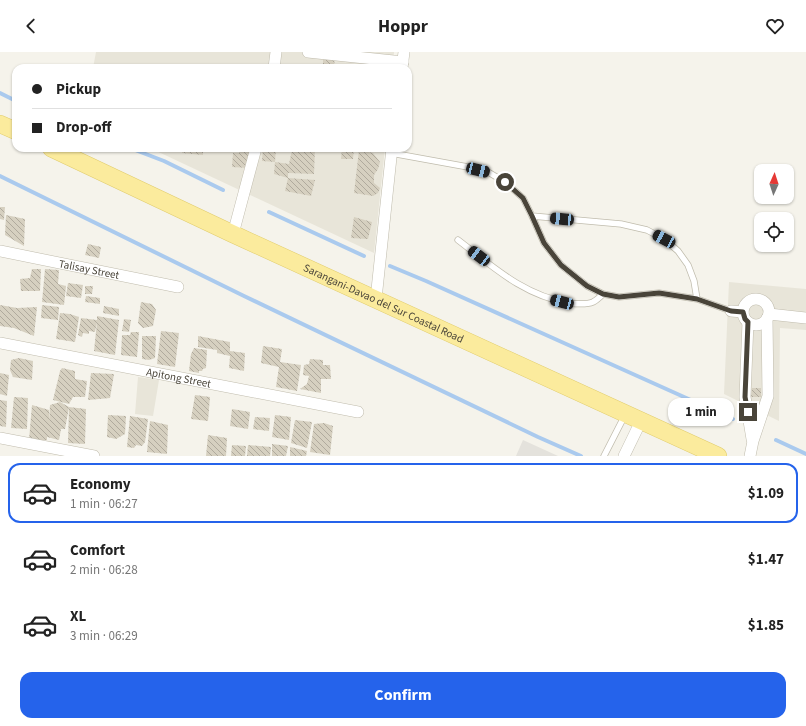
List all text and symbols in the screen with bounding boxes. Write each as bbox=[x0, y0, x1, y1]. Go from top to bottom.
text: Hoppr bbox=[378, 14, 428, 39]
icon: back bbox=[20, 15, 42, 37]
icon: heart bbox=[764, 15, 786, 37]
text: Pickup bbox=[56, 79, 101, 100]
text: Drop-off bbox=[56, 117, 111, 138]
car bbox=[465, 161, 491, 179]
north arrow bbox=[754, 164, 794, 204]
map controls bbox=[754, 164, 794, 252]
route start bbox=[496, 173, 514, 191]
car bbox=[550, 212, 574, 226]
button: locate bbox=[754, 212, 794, 252]
car bbox=[651, 228, 677, 250]
car bbox=[466, 244, 492, 268]
street label: Talisay Street bbox=[58, 256, 121, 283]
street label: Sarangani-Davao del Sur Coastal Road bbox=[301, 260, 466, 346]
car bbox=[549, 293, 575, 311]
street label: Apitong Street bbox=[145, 364, 213, 391]
callout: 1 min bbox=[668, 398, 734, 426]
text: 1 min bbox=[685, 403, 717, 421]
route end bbox=[739, 403, 757, 421]
text: Economy bbox=[70, 474, 131, 495]
icon: car bbox=[22, 475, 58, 511]
text: $1.09 bbox=[748, 483, 784, 504]
text: 1 min · 06:27 bbox=[70, 495, 138, 513]
text: Comfort bbox=[70, 540, 125, 561]
icon: car bbox=[22, 541, 58, 577]
text: $1.47 bbox=[748, 549, 784, 570]
text: 2 min · 06:28 bbox=[70, 561, 138, 579]
text: XL bbox=[70, 606, 86, 627]
icon: car bbox=[22, 607, 58, 643]
text: $1.85 bbox=[748, 615, 784, 636]
text: 3 min · 06:29 bbox=[70, 627, 138, 645]
button: Confirm bbox=[20, 672, 786, 718]

